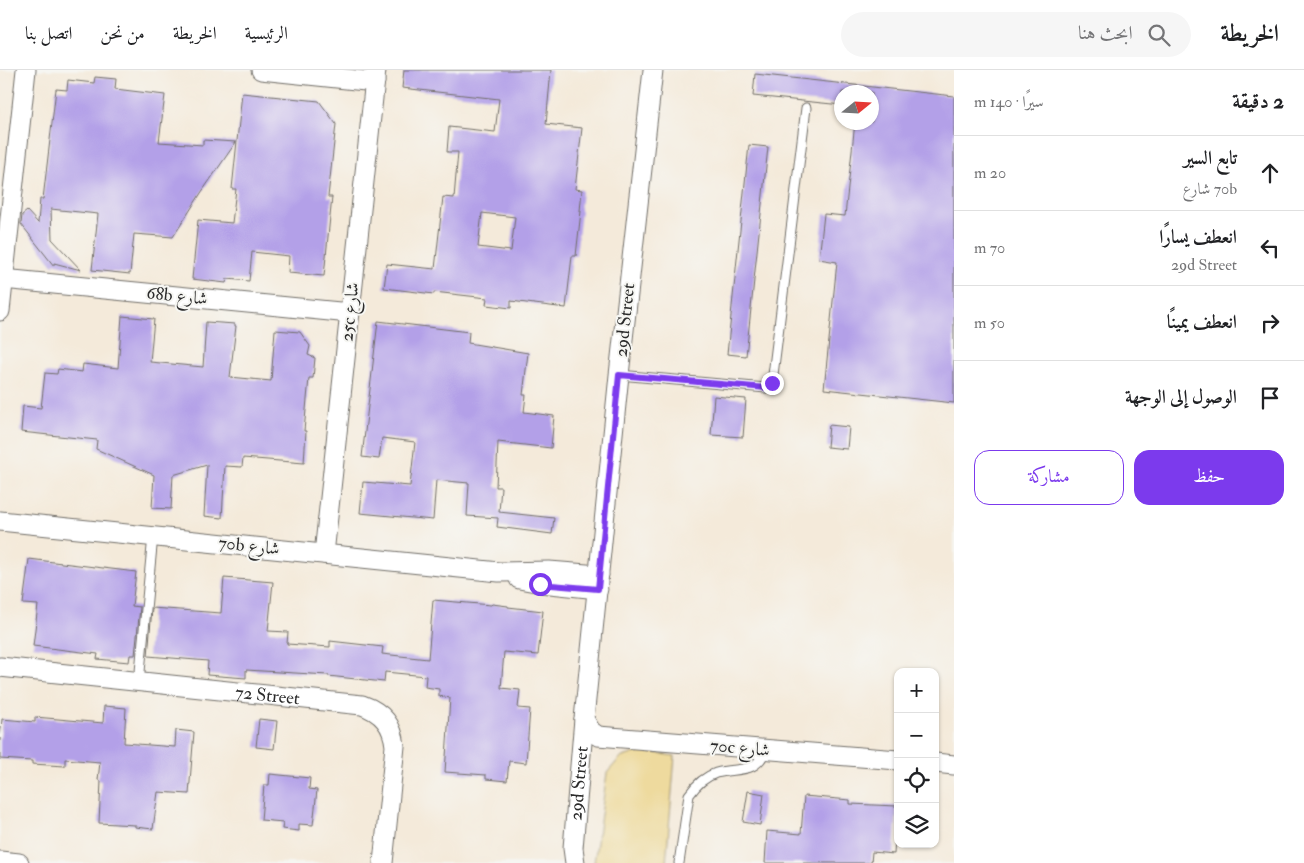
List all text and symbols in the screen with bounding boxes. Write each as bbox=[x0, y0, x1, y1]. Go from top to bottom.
search box bbox=[841, 12, 1191, 57]
text: الخريطة bbox=[1221, 18, 1279, 49]
text: ابحث هنا bbox=[1078, 21, 1133, 45]
icon: search bbox=[1145, 21, 1173, 49]
text: اتصل بنا bbox=[25, 22, 72, 45]
text: من نحن bbox=[100, 22, 145, 45]
text: الخريطة bbox=[173, 22, 217, 45]
text: الرئيسية bbox=[245, 22, 288, 45]
north arrow bbox=[834, 85, 879, 130]
text: 2 دقيقة bbox=[1232, 88, 1284, 115]
text: سيرًا · 140 m bbox=[974, 92, 1044, 112]
text: تابع السير bbox=[1183, 146, 1237, 170]
icon: ahead bbox=[1256, 159, 1284, 187]
text: 20 m bbox=[974, 163, 1006, 183]
text: 70b شارع bbox=[1182, 179, 1237, 199]
text: انعطف يسارًا bbox=[1159, 225, 1237, 249]
icon: left bbox=[1256, 234, 1284, 262]
text: 70 m bbox=[974, 238, 1005, 258]
text: 29d Street bbox=[1171, 255, 1237, 275]
street label: 68b شارع bbox=[145, 281, 209, 314]
street label: 25c شارع bbox=[335, 281, 368, 343]
street label: 29d Street bbox=[610, 282, 640, 358]
icon: right bbox=[1256, 309, 1284, 337]
text: انعطف يمينًا bbox=[1167, 310, 1237, 334]
text: 50 m bbox=[974, 313, 1005, 333]
route end bbox=[761, 372, 784, 395]
icon: arrive bbox=[1256, 384, 1284, 412]
text: الوصول إلى الوجهة bbox=[1125, 385, 1237, 409]
button: مشاركة bbox=[974, 450, 1124, 505]
button: حفظ bbox=[1134, 450, 1284, 505]
street label: 70b شارع bbox=[217, 531, 281, 564]
route start bbox=[529, 573, 552, 596]
map controls bbox=[894, 668, 939, 848]
button: + bbox=[894, 668, 939, 713]
street label: 72 Street bbox=[234, 680, 301, 710]
button: − bbox=[894, 713, 939, 758]
street label: 70c شارع bbox=[709, 734, 771, 765]
street label: 29d Street bbox=[564, 745, 593, 821]
button: locate bbox=[894, 758, 939, 803]
button: layers bbox=[894, 803, 939, 848]

